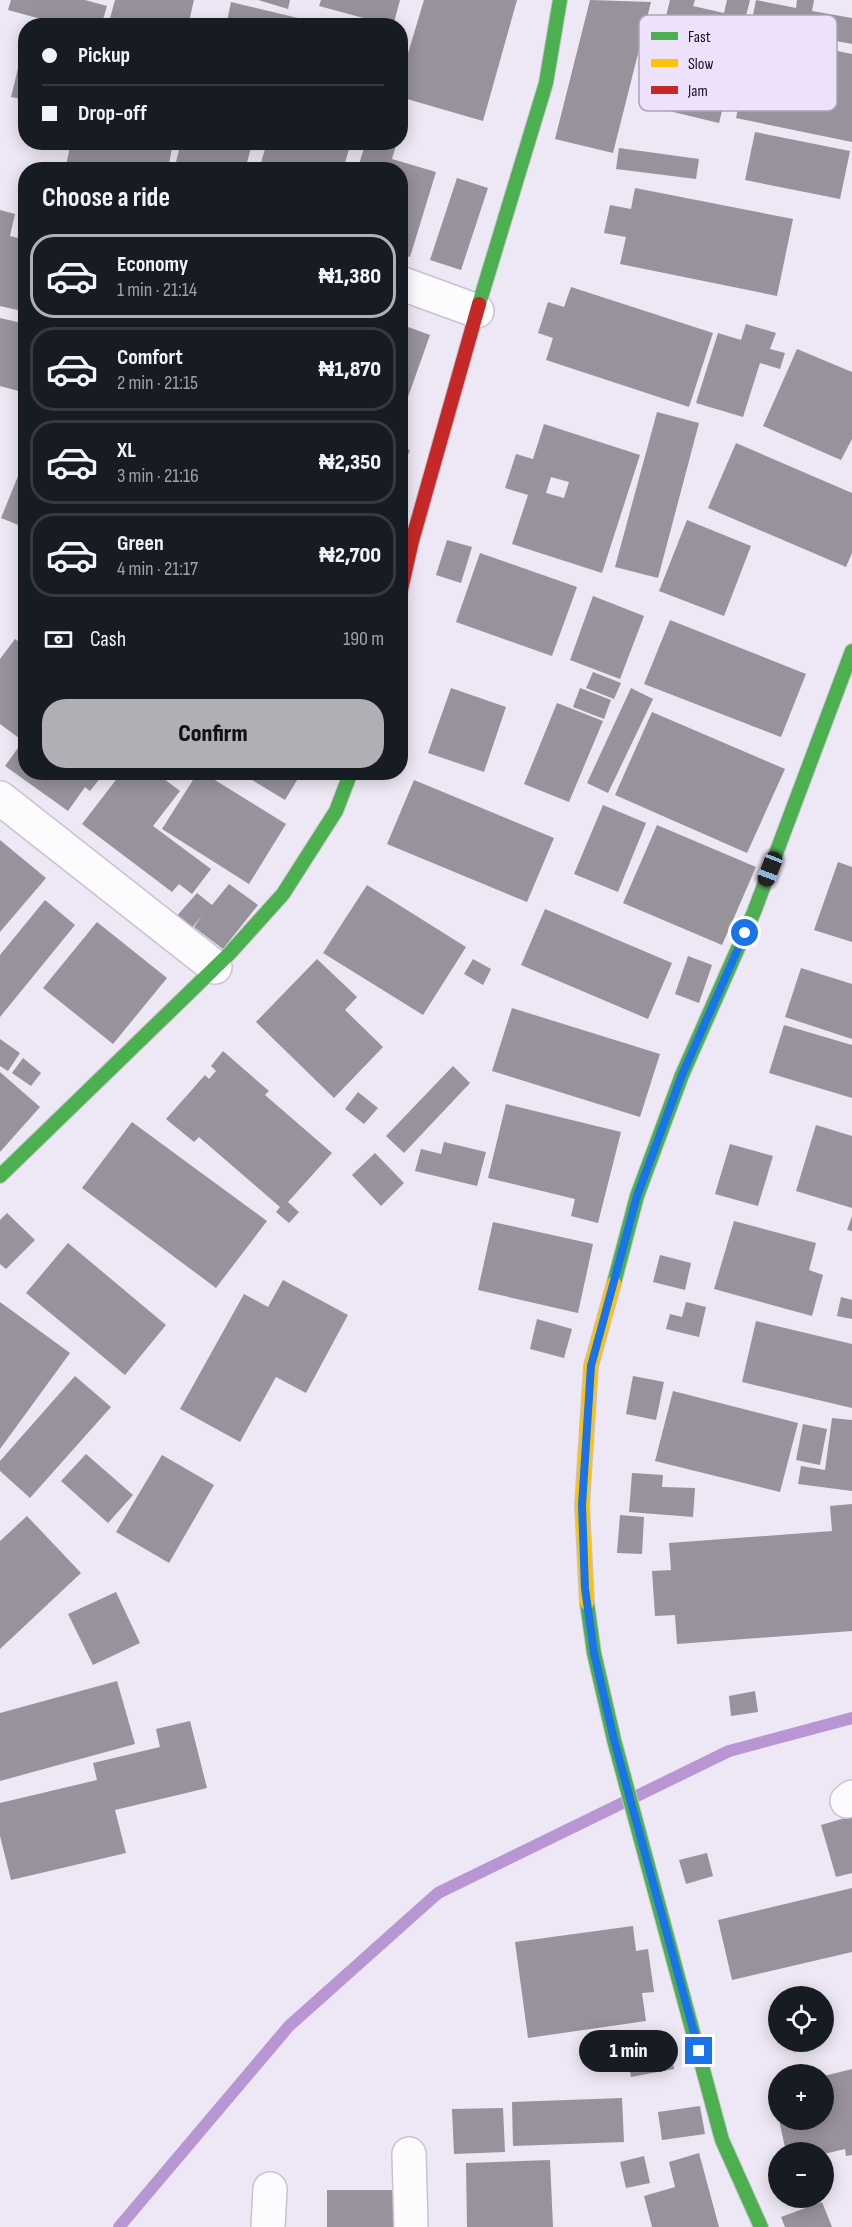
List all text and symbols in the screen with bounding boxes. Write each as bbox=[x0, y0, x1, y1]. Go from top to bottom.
legend bbox=[639, 15, 837, 111]
text: Fast bbox=[688, 28, 711, 47]
text: Pickup bbox=[78, 42, 130, 69]
text: Slow bbox=[688, 55, 713, 74]
text: Jam bbox=[687, 82, 708, 101]
text: Drop-off bbox=[78, 100, 147, 127]
text: Choose a ride bbox=[42, 182, 170, 214]
icon: car bbox=[45, 249, 99, 303]
text: Economy bbox=[117, 251, 188, 278]
text: ₦1,380 bbox=[318, 263, 381, 290]
text: 1 min · 21:14 bbox=[117, 278, 197, 302]
icon: car bbox=[45, 342, 99, 396]
text: Comfort bbox=[117, 344, 183, 371]
text: ₦1,870 bbox=[319, 356, 381, 383]
text: 2 min · 21:15 bbox=[117, 371, 198, 395]
icon: car bbox=[45, 435, 99, 489]
text: XL bbox=[117, 437, 136, 464]
text: ₦2,350 bbox=[319, 449, 381, 476]
text: 3 min · 21:16 bbox=[117, 464, 199, 488]
icon: car bbox=[45, 528, 99, 582]
text: Green bbox=[117, 530, 164, 557]
text: ₦2,700 bbox=[319, 542, 381, 569]
text: 4 min · 21:17 bbox=[117, 557, 198, 581]
icon: cash bbox=[42, 623, 75, 656]
text: Cash bbox=[90, 626, 126, 653]
text: 190 m bbox=[343, 627, 384, 651]
button: Confirm bbox=[42, 699, 384, 768]
car bbox=[755, 849, 785, 889]
route start bbox=[731, 919, 758, 946]
map controls bbox=[768, 1986, 834, 2208]
button: locate bbox=[768, 1986, 834, 2052]
callout: 1 min bbox=[579, 2030, 678, 2072]
route end bbox=[685, 2037, 712, 2064]
text: 1 min bbox=[609, 2039, 648, 2063]
button: + bbox=[768, 2064, 834, 2130]
button: − bbox=[768, 2142, 834, 2208]

